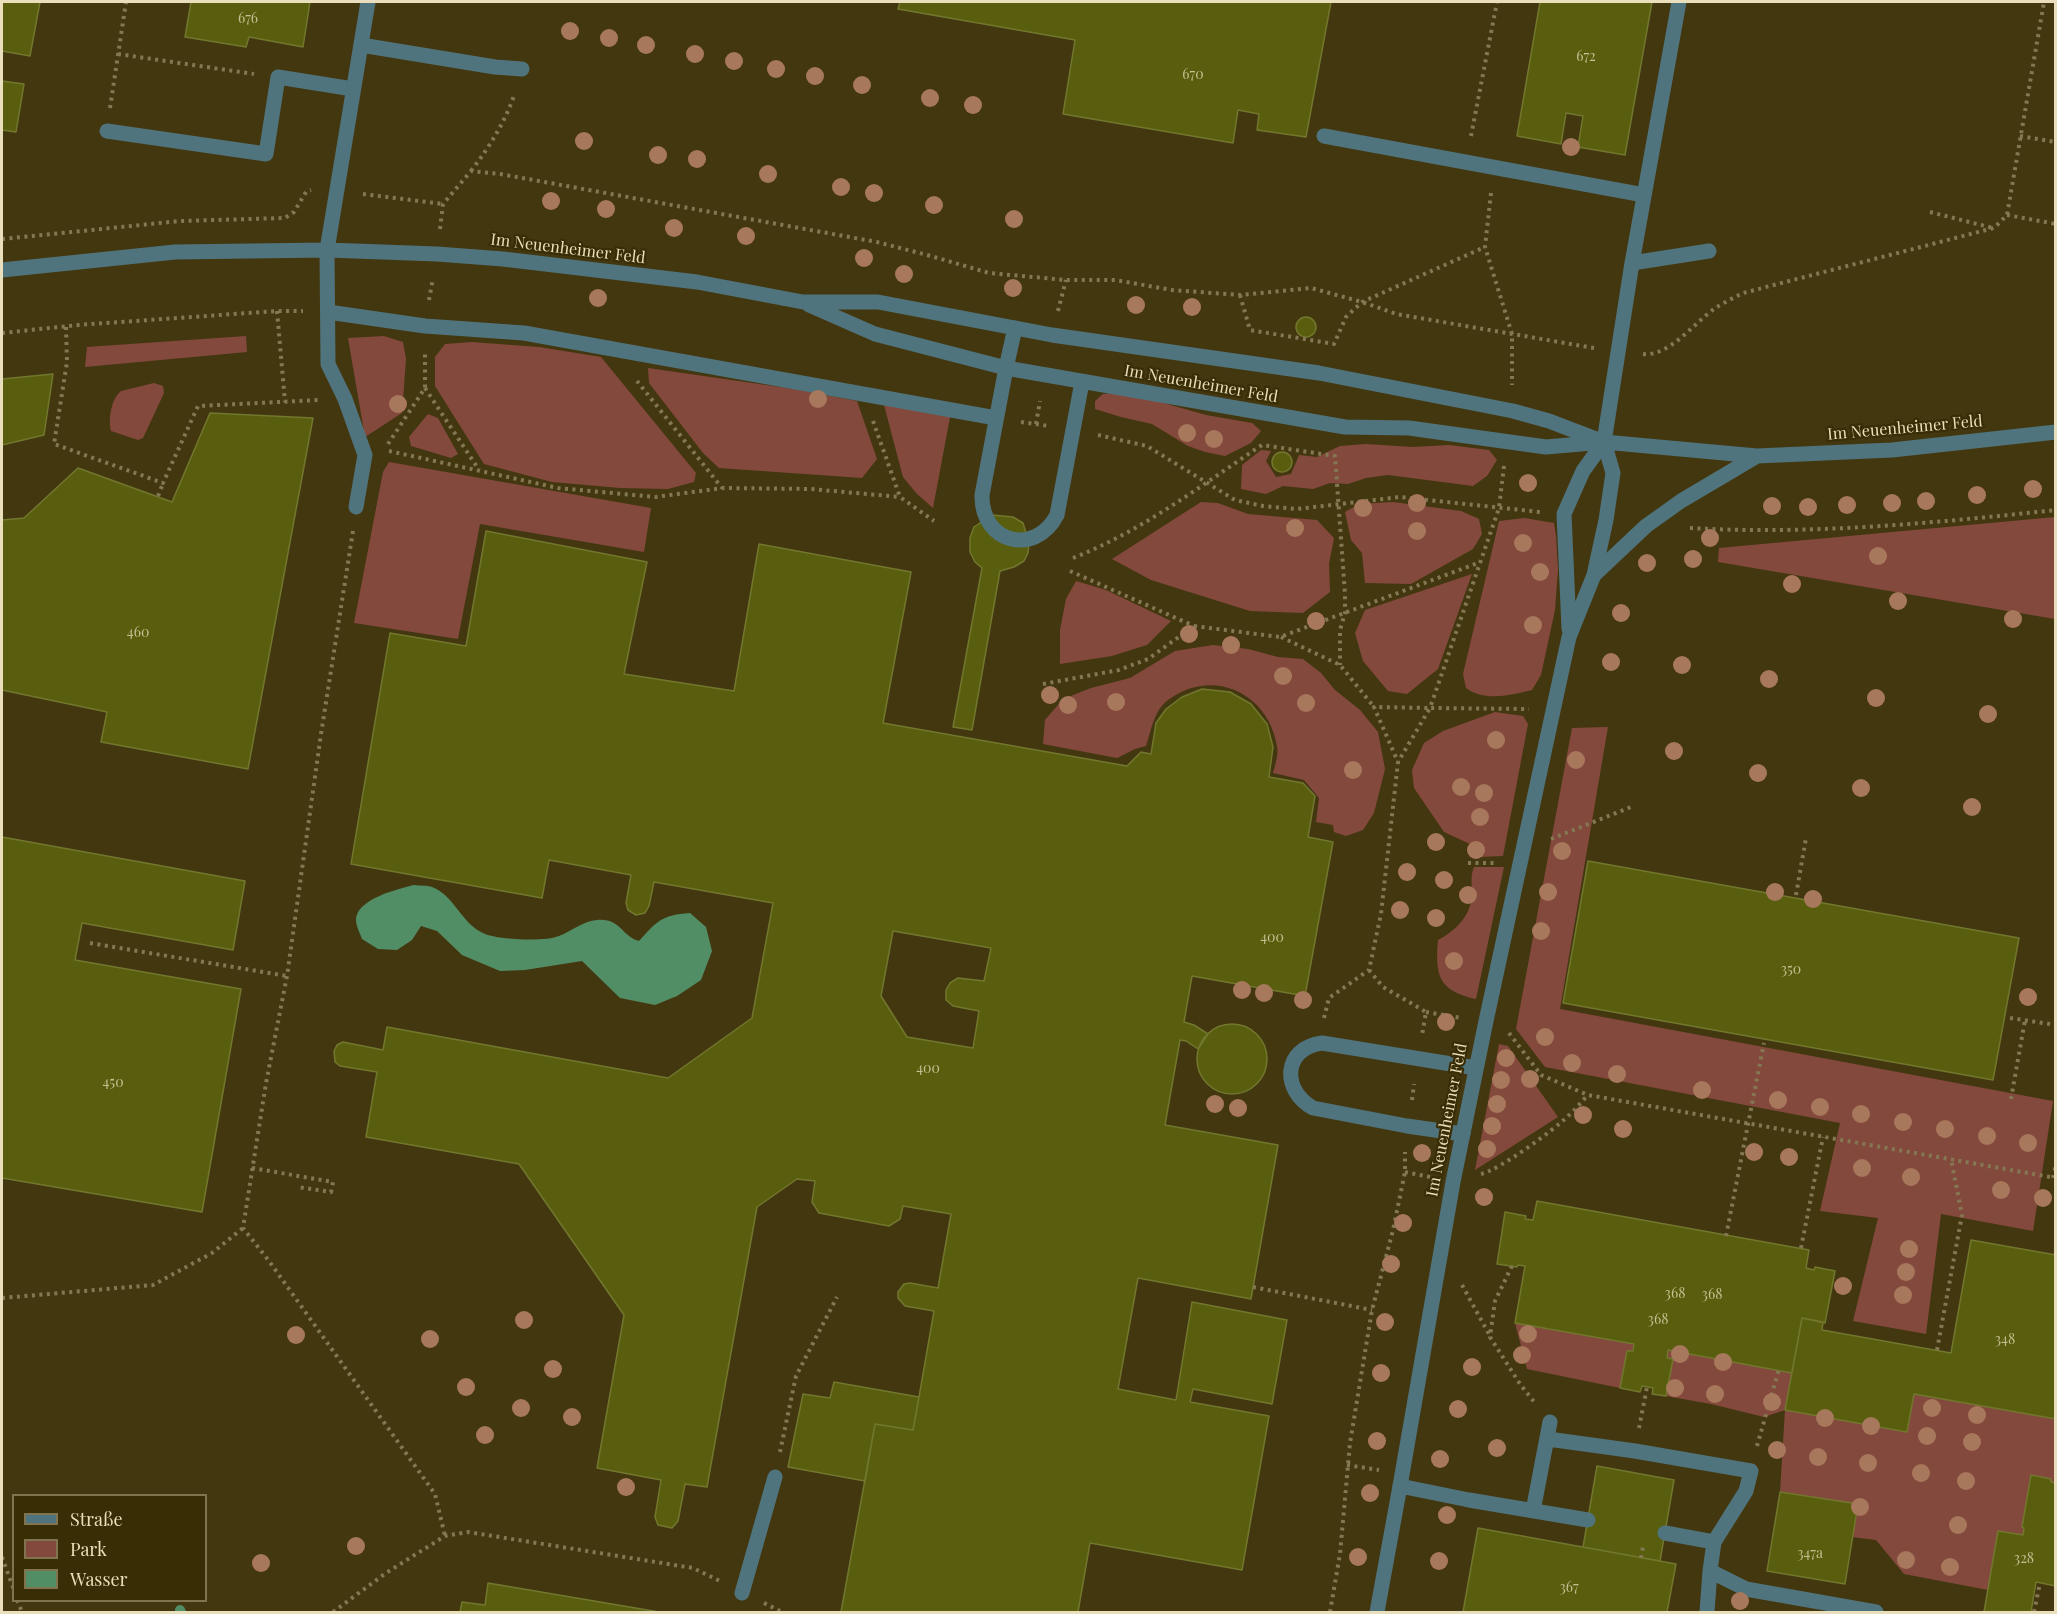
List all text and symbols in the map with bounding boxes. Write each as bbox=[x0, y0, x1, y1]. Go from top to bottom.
house number: 676 bbox=[238, 11, 258, 27]
house number: 672 bbox=[1576, 49, 1596, 65]
house number: 670 bbox=[1182, 67, 1204, 83]
street label: Im Neuenheimer Feld bbox=[490, 230, 646, 268]
street label: Im Neuenheimer Feld bbox=[1123, 361, 1279, 407]
street label: Im Neuenheimer Feld bbox=[1827, 412, 1983, 444]
house number: 460 bbox=[127, 625, 149, 641]
house number: 400 bbox=[1260, 930, 1284, 946]
house number: 350 bbox=[1781, 962, 1801, 978]
street label: Im Neuenheimer Feld bbox=[1423, 1042, 1471, 1198]
house number: 400 bbox=[916, 1061, 940, 1077]
house number: 450 bbox=[102, 1075, 124, 1091]
house number: 368 bbox=[1665, 1286, 1685, 1302]
house number: 368 bbox=[1702, 1287, 1722, 1303]
house number: 368 bbox=[1648, 1312, 1668, 1328]
house number: 348 bbox=[1995, 1332, 2015, 1348]
legend bbox=[12, 1494, 207, 1602]
text: Straße bbox=[70, 1507, 123, 1531]
text: Park bbox=[70, 1537, 107, 1561]
house number: 347a bbox=[1797, 1546, 1823, 1562]
house number: 328 bbox=[2014, 1551, 2034, 1567]
text: Wasser bbox=[70, 1567, 128, 1591]
house number: 367 bbox=[1559, 1580, 1579, 1596]

